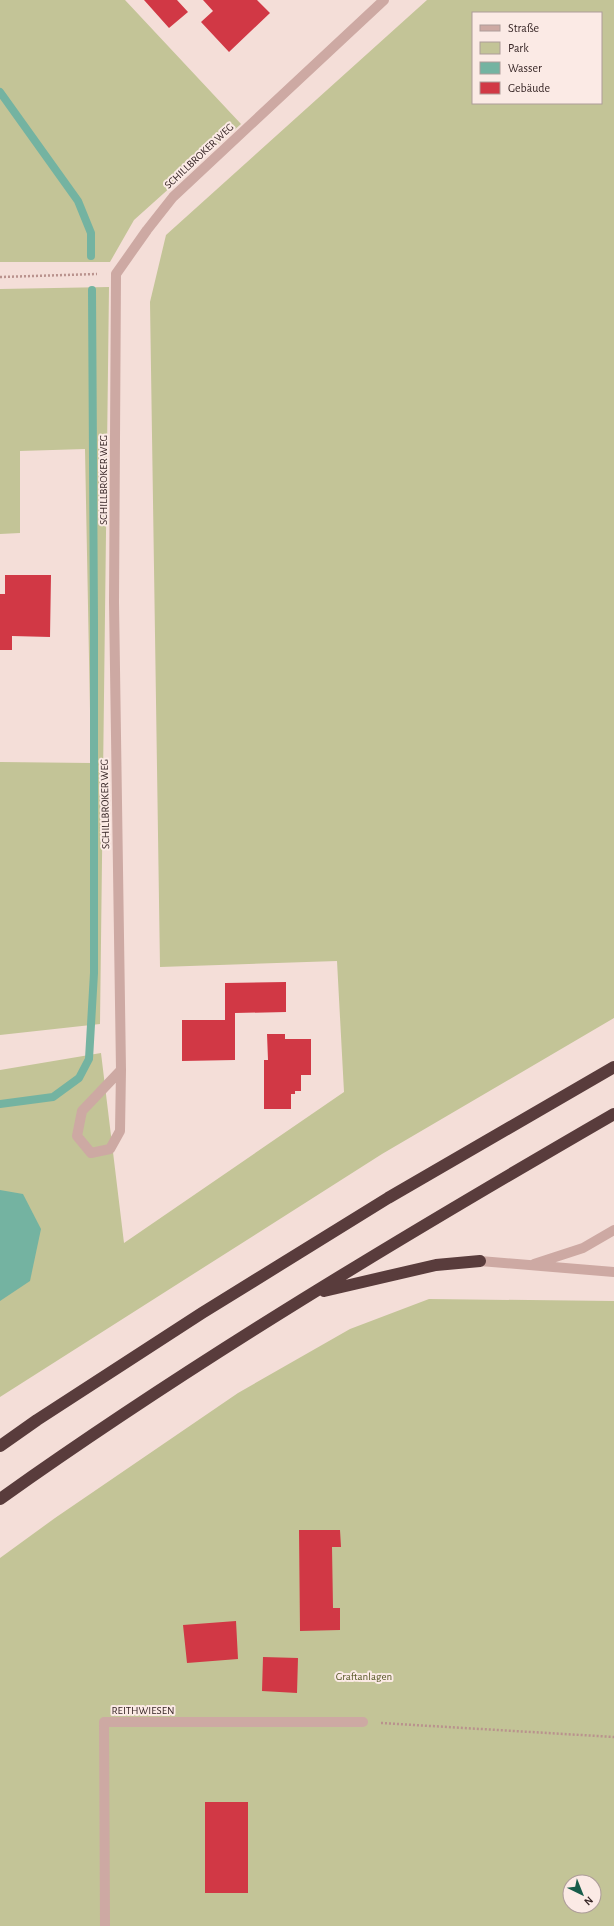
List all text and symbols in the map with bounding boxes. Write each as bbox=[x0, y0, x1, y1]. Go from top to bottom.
legend bbox=[472, 12, 602, 104]
text: Straße bbox=[508, 22, 539, 34]
text: Park bbox=[508, 42, 529, 54]
text: Wasser bbox=[508, 62, 542, 74]
text: Gebäude bbox=[508, 82, 550, 94]
street label: SCHILLBROKER WEG bbox=[162, 121, 236, 191]
street label: SCHILLBROKER WEG bbox=[98, 435, 109, 525]
street label: SCHILLBROKER WEG bbox=[99, 759, 111, 849]
park label: Graftanlagen bbox=[336, 1671, 392, 1682]
street label: REITHWIESEN bbox=[111, 1705, 175, 1716]
north arrow bbox=[562, 1874, 602, 1914]
text: N bbox=[582, 1894, 595, 1908]

